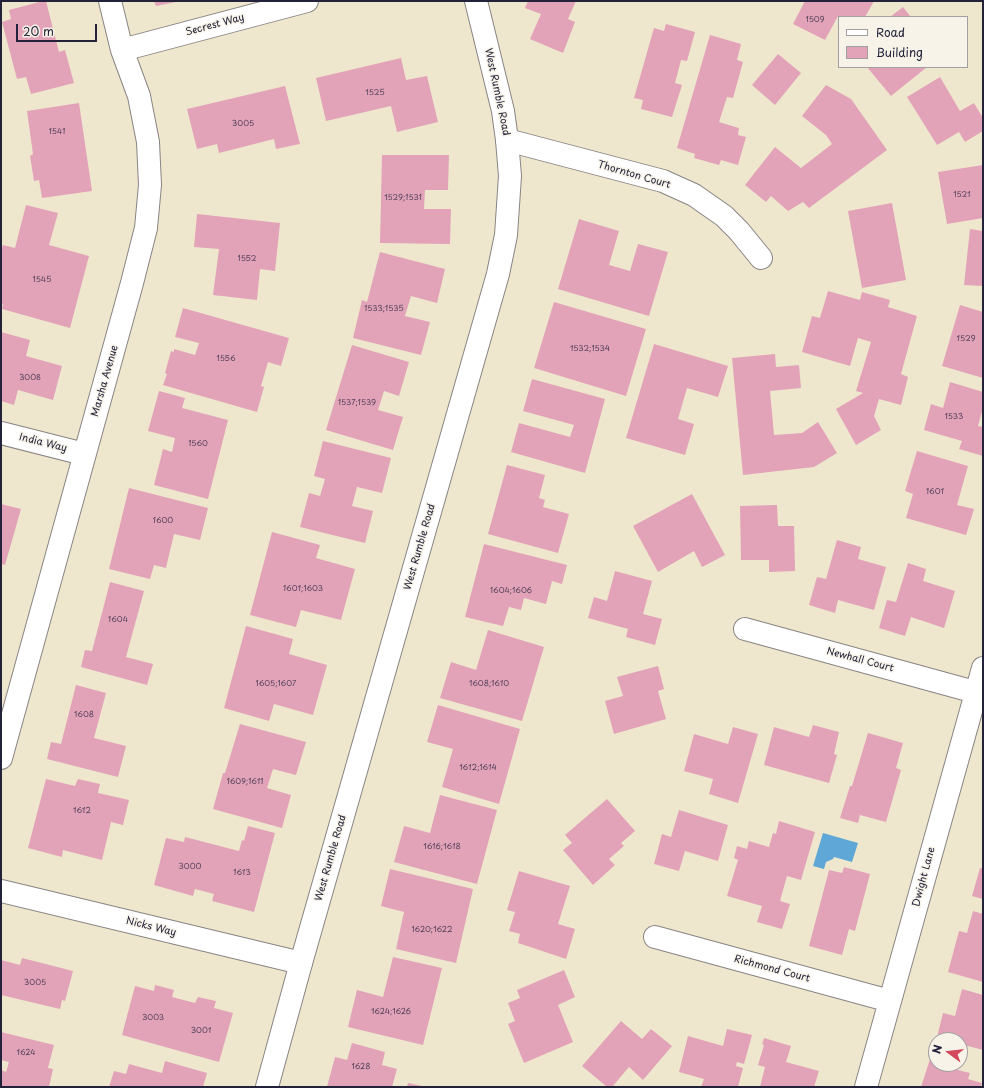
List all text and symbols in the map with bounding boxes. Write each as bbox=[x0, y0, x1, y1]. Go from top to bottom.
street label: Secrest Way bbox=[184, 11, 246, 39]
house number: 1509 bbox=[805, 15, 825, 25]
scale bar bbox=[18, 16, 99, 42]
legend bbox=[838, 16, 968, 68]
text: 20 m bbox=[23, 22, 54, 40]
text: Road bbox=[876, 23, 905, 41]
text: Building bbox=[876, 43, 923, 61]
street label: West Rumble Road bbox=[482, 47, 512, 137]
house number: 1525 bbox=[365, 88, 385, 98]
house number: 3005 bbox=[232, 119, 254, 129]
house number: 1541 bbox=[49, 127, 65, 137]
street label: Thornton Court bbox=[596, 159, 672, 191]
house number: 1521 bbox=[953, 190, 971, 200]
house number: 1529;1531 bbox=[384, 193, 422, 203]
house number: 1552 bbox=[238, 254, 256, 264]
house number: 1545 bbox=[33, 275, 51, 285]
house number: 1533;1535 bbox=[364, 304, 404, 314]
house number: 1529 bbox=[957, 334, 975, 344]
street label: Marsha Avenue bbox=[89, 344, 121, 418]
house number: 1532;1534 bbox=[570, 344, 610, 354]
house number: 1556 bbox=[217, 354, 235, 364]
house number: 3008 bbox=[19, 373, 41, 383]
house number: 1537;1539 bbox=[338, 398, 376, 408]
house number: 1533 bbox=[945, 412, 963, 422]
street label: India Way bbox=[18, 431, 68, 455]
house number: 1560 bbox=[188, 439, 208, 449]
house number: 1601 bbox=[926, 487, 944, 497]
street label: West Rumble Road bbox=[402, 502, 438, 592]
house number: 1600 bbox=[153, 516, 173, 526]
house number: 1601;1603 bbox=[283, 584, 323, 594]
house number: 1604;1606 bbox=[490, 586, 532, 596]
house number: 1604 bbox=[108, 615, 128, 625]
street label: Newhall Court bbox=[825, 645, 895, 675]
house number: 1605;1607 bbox=[256, 679, 296, 689]
house number: 1608;1610 bbox=[469, 679, 509, 689]
house number: 1608 bbox=[74, 710, 94, 720]
house number: 1612;1614 bbox=[459, 763, 497, 773]
house number: 1609;1611 bbox=[227, 777, 263, 787]
house number: 1612 bbox=[73, 806, 91, 816]
street label: West Rumble Road bbox=[313, 813, 349, 903]
house number: 1616;1618 bbox=[423, 842, 461, 852]
street label: Dwight Lane bbox=[910, 846, 938, 908]
house number: 3000 bbox=[179, 862, 201, 872]
house number: 1613 bbox=[233, 868, 251, 878]
street label: Nicks Way bbox=[125, 915, 177, 939]
house number: 1620;1622 bbox=[411, 925, 453, 935]
street label: Richmond Court bbox=[733, 953, 811, 985]
house number: 3005 bbox=[24, 978, 46, 988]
house number: 1624;1626 bbox=[371, 1007, 411, 1017]
house number: 3003 bbox=[142, 1013, 164, 1023]
house number: 3001 bbox=[191, 1026, 211, 1036]
north arrow bbox=[928, 1032, 968, 1072]
text: N bbox=[928, 1043, 946, 1055]
house number: 1624 bbox=[16, 1048, 36, 1058]
house number: 1628 bbox=[351, 1062, 371, 1072]

